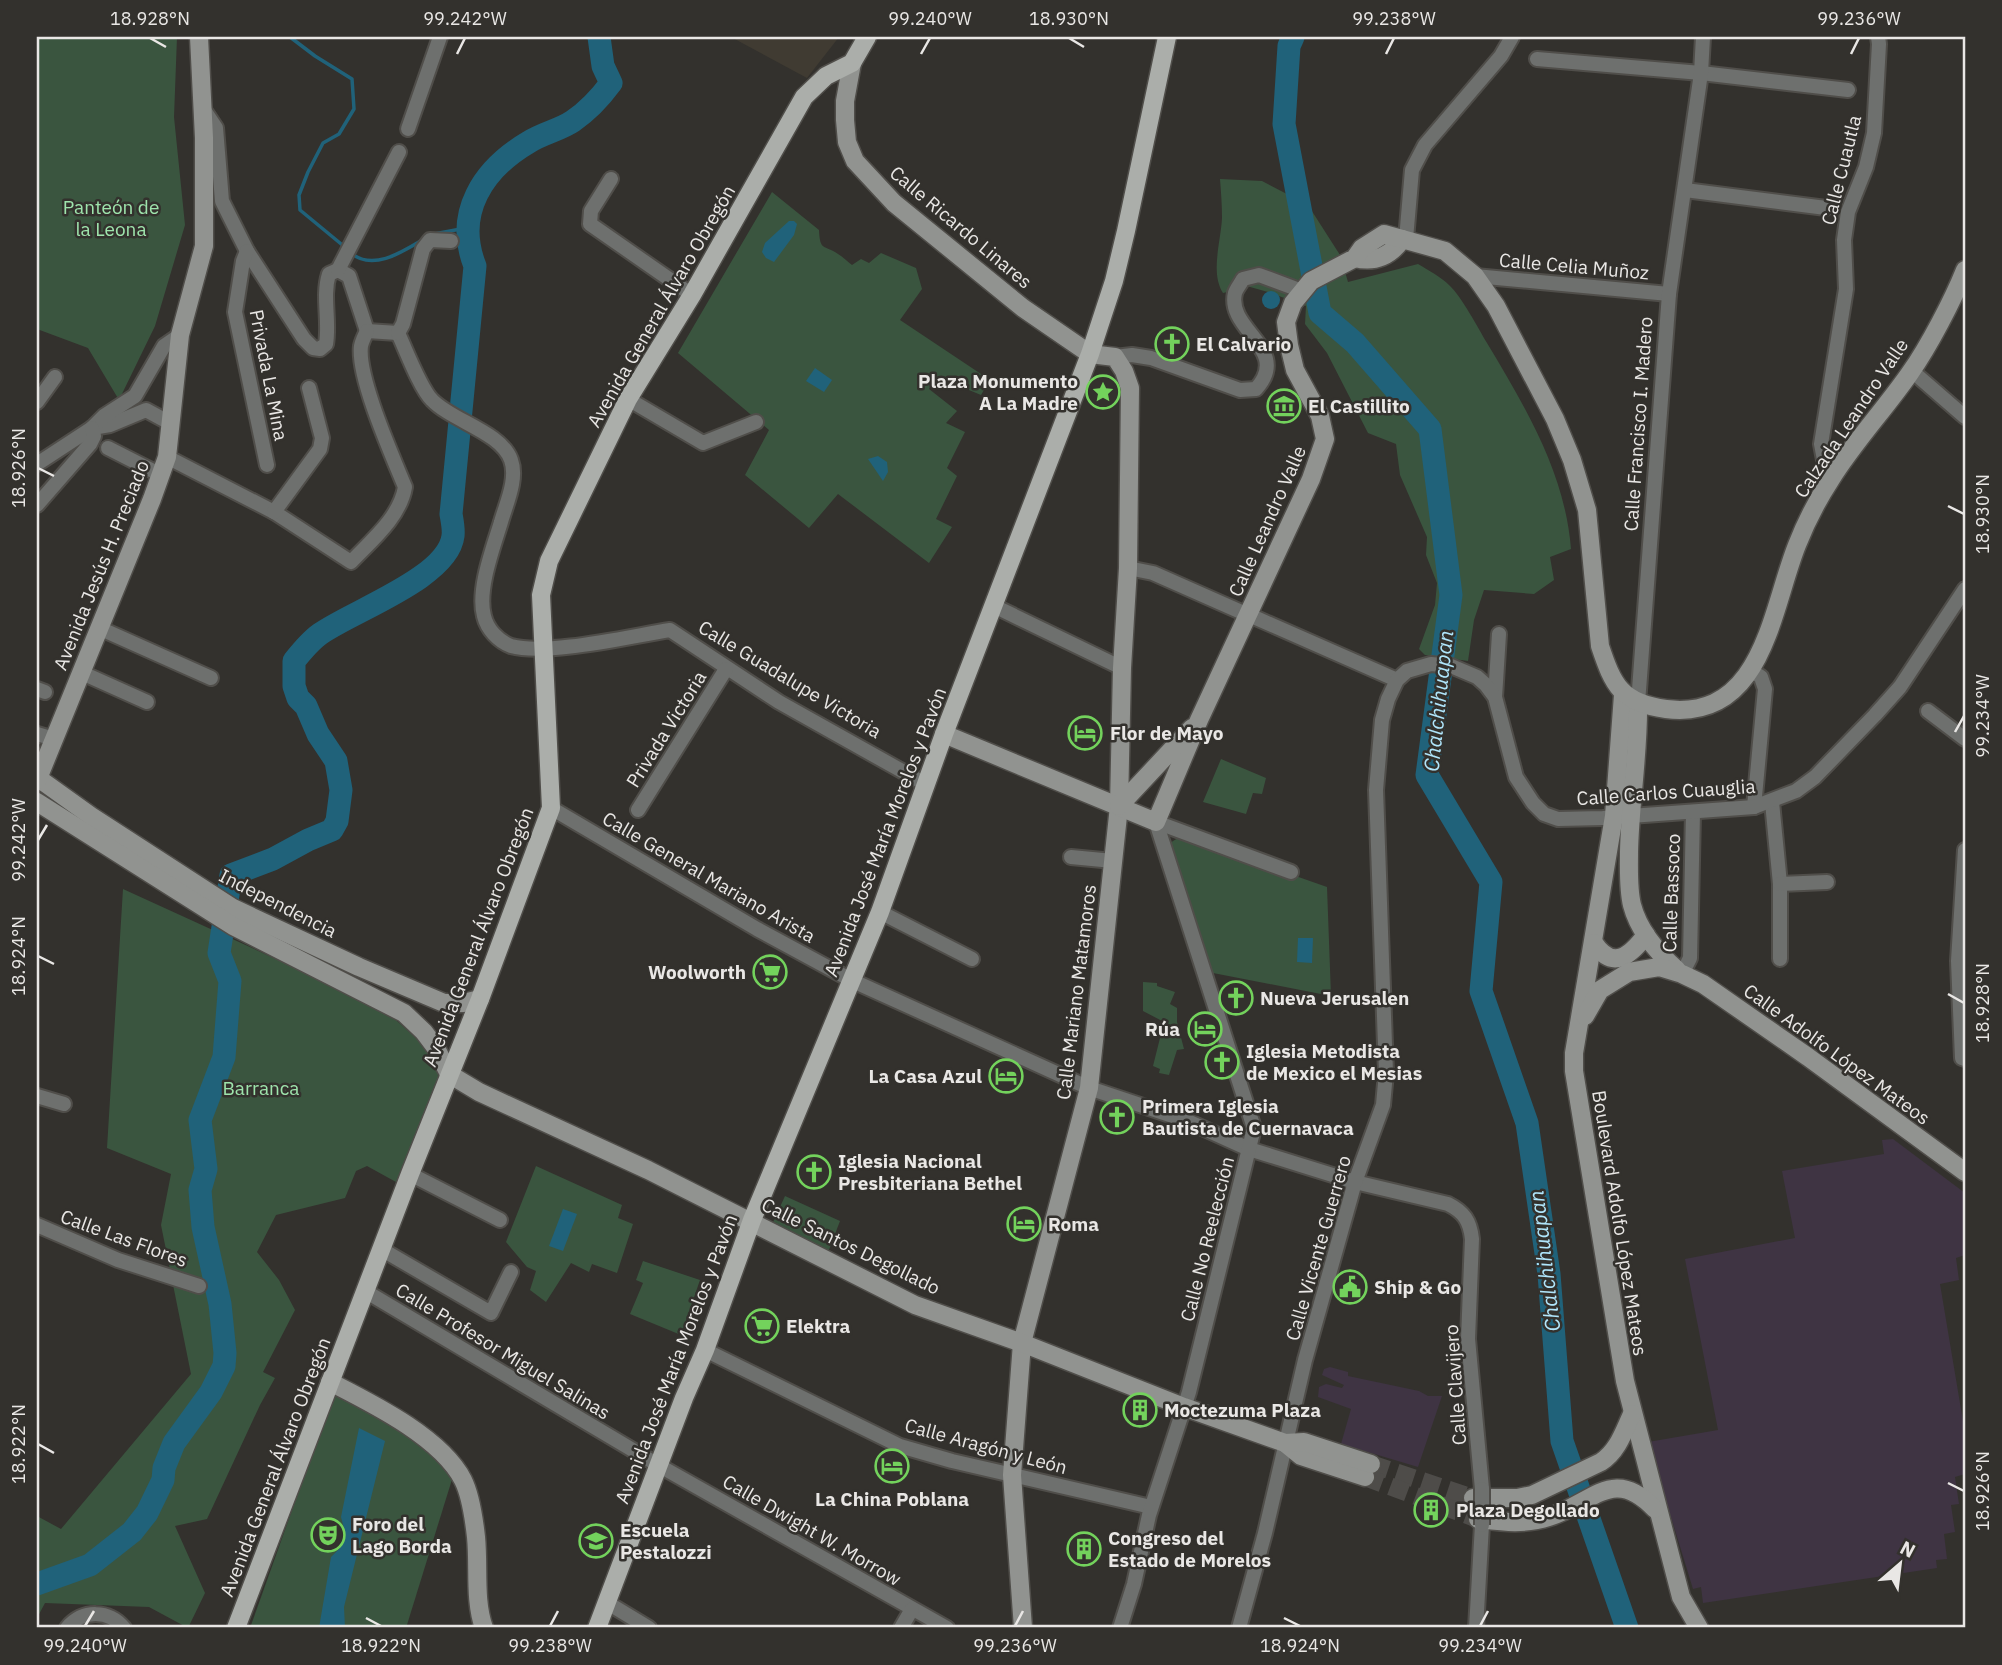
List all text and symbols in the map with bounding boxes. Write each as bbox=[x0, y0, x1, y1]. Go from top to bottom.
text: 18.928°N bbox=[110, 7, 190, 30]
text: 99.242°W bbox=[423, 7, 507, 30]
text: 99.240°W bbox=[888, 7, 972, 30]
text: 18.930°N bbox=[1029, 7, 1109, 30]
text: 99.238°W bbox=[1352, 7, 1436, 30]
text: 99.236°W bbox=[1817, 7, 1901, 30]
street label: Calle Cuautla bbox=[1816, 112, 1866, 228]
street label: Calle Ricardo Linares bbox=[885, 160, 1037, 294]
street label: Avenida General Álvaro Obregón bbox=[582, 181, 740, 431]
park label: Panteón de la Leona bbox=[63, 195, 159, 241]
street label: Calle Celia Muñoz bbox=[1498, 247, 1650, 285]
street label: Privada La Mina bbox=[245, 307, 293, 443]
street label: Calle Francisco I. Madero bbox=[1619, 316, 1657, 532]
church icon: El Calvario bbox=[1153, 325, 1191, 363]
place label: El Calvario bbox=[1196, 332, 1292, 356]
street label: Calzada Leandro Valle bbox=[1789, 334, 1913, 502]
place label: Plaza Monumento A La Madre bbox=[918, 369, 1078, 415]
place icon: Plaza Monumento A La Madre bbox=[1084, 373, 1122, 411]
museum icon: El Castillito bbox=[1265, 387, 1303, 425]
place label: El Castillito bbox=[1308, 394, 1410, 418]
text: 18.926°N bbox=[7, 428, 30, 508]
street label: Calle Leandro Valle bbox=[1223, 442, 1311, 600]
street label: Avenida Jesús H. Preciado bbox=[48, 456, 154, 674]
text: 18.930°N bbox=[1971, 474, 1994, 554]
street label: Calle Guadalupe Victoria bbox=[694, 615, 886, 743]
water label: Chalchihuapan bbox=[1417, 629, 1459, 773]
street label: Privada Victoria bbox=[621, 666, 711, 792]
text: 99.234°W bbox=[1971, 674, 1994, 758]
street label: Avenida José María Morelos y Pavón bbox=[819, 684, 951, 980]
hotel icon: Flor de Mayo bbox=[1066, 714, 1104, 752]
place label: Flor de Mayo bbox=[1110, 721, 1224, 745]
street label: Calle Carlos Cuauglia bbox=[1576, 774, 1756, 810]
text: 99.242°W bbox=[7, 798, 30, 882]
street label: Avenida General Álvaro Obregón bbox=[417, 804, 539, 1070]
street label: Calle General Mariano Arista bbox=[598, 806, 820, 948]
street label: Calle Bassoco bbox=[1657, 833, 1685, 953]
street label: Independencia bbox=[215, 863, 341, 943]
street label: Calle Mariano Matamoros bbox=[1051, 883, 1101, 1101]
text: 18.924°N bbox=[7, 916, 30, 996]
supermarket icon: Woolworth bbox=[751, 953, 789, 991]
place label: Woolworth bbox=[648, 960, 746, 984]
text: 18.928°N bbox=[1971, 963, 1994, 1043]
street label: Calle Adolfo López Mateos bbox=[1739, 978, 1935, 1130]
church icon: Nueva Jerusalen bbox=[1217, 979, 1255, 1017]
place label: Nueva Jerusalen bbox=[1260, 986, 1409, 1010]
hotel icon: Rúa bbox=[1186, 1010, 1224, 1048]
place label: Rúa bbox=[1145, 1017, 1180, 1041]
place label: Iglesia Metodista de Mexico el Mesias bbox=[1246, 1039, 1422, 1085]
church icon: Iglesia Metodista de Mexico el Mesias bbox=[1203, 1043, 1241, 1081]
hotel icon: La Casa Azul bbox=[987, 1057, 1025, 1095]
place label: La Casa Azul bbox=[868, 1064, 982, 1088]
park label: Barranca bbox=[222, 1076, 300, 1100]
street label: Boulevard Adolfo López Mateos bbox=[1587, 1089, 1653, 1357]
place label: Primera Iglesia Bautista de Cuernavaca bbox=[1142, 1094, 1354, 1140]
church icon: Primera Iglesia Bautista de Cuernavaca bbox=[1098, 1098, 1136, 1136]
place label: Iglesia Nacional Presbiteriana Bethel bbox=[838, 1149, 1022, 1195]
street label: Calle Vicente Guerrero bbox=[1280, 1152, 1356, 1344]
church icon: Iglesia Nacional Presbiteriana Bethel bbox=[795, 1153, 833, 1191]
street label: Calle No Reelección bbox=[1175, 1154, 1239, 1324]
water label: Chalchihuapan bbox=[1521, 1189, 1567, 1333]
street label: Calle Santos Degollado bbox=[758, 1192, 944, 1300]
street label: Calle Las Flores bbox=[57, 1204, 191, 1272]
hotel icon: Roma bbox=[1005, 1205, 1043, 1243]
street label: Avenida José María Morelos y Pavón bbox=[610, 1211, 742, 1507]
place label: Roma bbox=[1048, 1212, 1099, 1236]
public building icon: Ship & Go bbox=[1331, 1268, 1369, 1306]
place label: Ship & Go bbox=[1374, 1275, 1461, 1299]
street label: Calle Profesor Miguel Salinas bbox=[391, 1277, 615, 1425]
supermarket icon: Elektra bbox=[743, 1307, 781, 1345]
place label: Elektra bbox=[786, 1314, 850, 1338]
street label: Calle Clavijero bbox=[1439, 1324, 1471, 1446]
street label: Avenida General Álvaro Obregón bbox=[214, 1334, 336, 1600]
building icon: Moctezuma Plaza bbox=[1121, 1391, 1159, 1429]
place label: Moctezuma Plaza bbox=[1164, 1398, 1321, 1422]
text: 18.922°N bbox=[7, 1404, 30, 1484]
street label: Calle Aragón y León bbox=[902, 1413, 1070, 1479]
hotel icon: La China Poblana bbox=[873, 1447, 911, 1485]
text: 18.926°N bbox=[1971, 1451, 1994, 1531]
street label: Calle Dwight W. Morrow bbox=[718, 1469, 906, 1591]
place label: La China Poblana bbox=[815, 1487, 969, 1511]
building icon: Plaza Degollado bbox=[1412, 1491, 1450, 1529]
place label: Plaza Degollado bbox=[1456, 1498, 1600, 1522]
place label: Foro del Lago Borda bbox=[352, 1512, 452, 1558]
theatre icon: Foro del Lago Borda bbox=[309, 1516, 347, 1554]
place label: Escuela Pestalozzi bbox=[620, 1518, 712, 1564]
school or university icon: Escuela Pestalozzi bbox=[577, 1522, 615, 1560]
place label: Congreso del Estado de Morelos bbox=[1108, 1526, 1271, 1572]
north arrow bbox=[1866, 1528, 1936, 1598]
building icon: Congreso del Estado de Morelos bbox=[1065, 1530, 1103, 1568]
text: N bbox=[1896, 1535, 1920, 1563]
text: 99.240°W bbox=[43, 1634, 127, 1657]
text: 18.922°N bbox=[341, 1634, 421, 1657]
text: 99.238°W bbox=[508, 1634, 592, 1657]
text: 99.236°W bbox=[973, 1634, 1057, 1657]
text: 18.924°N bbox=[1260, 1634, 1340, 1657]
text: 99.234°W bbox=[1438, 1634, 1522, 1657]

